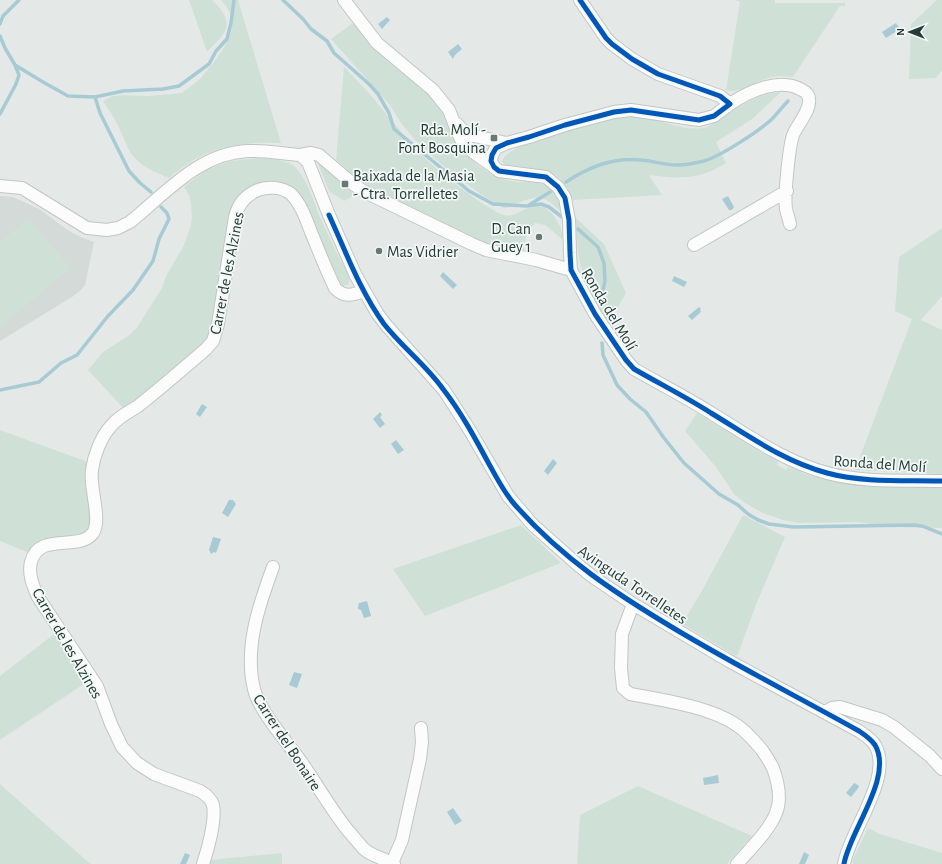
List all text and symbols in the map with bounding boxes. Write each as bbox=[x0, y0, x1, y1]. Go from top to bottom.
north arrow bbox=[890, 12, 930, 52]
text: N bbox=[895, 28, 906, 36]
place label: Rda. Molí - Font Bosquina bbox=[398, 122, 486, 156]
marker: Rda. Molí - Font Bosquina bbox=[489, 133, 499, 143]
place label: Baixada de la Masia - Ctra. Torrelletes bbox=[353, 168, 475, 202]
marker: Baixada de la Masia - Ctra. Torrelletes bbox=[340, 179, 350, 189]
street label: Carrer de les Alzines bbox=[207, 210, 247, 336]
place label: D. Can Guey 1 bbox=[491, 221, 531, 256]
marker: D. Can Guey 1 bbox=[534, 232, 544, 242]
place label: Mas Vidrier bbox=[387, 244, 459, 260]
marker: Mas Vidrier bbox=[374, 246, 384, 256]
street label: Ronda del Molí bbox=[578, 266, 640, 354]
street label: Ronda del Molí bbox=[833, 453, 927, 475]
street label: Avinguda Torrelletes bbox=[575, 542, 690, 627]
street label: Carrer de les Alzines bbox=[29, 586, 105, 701]
street label: Carrer del Bonaire bbox=[250, 691, 324, 794]

